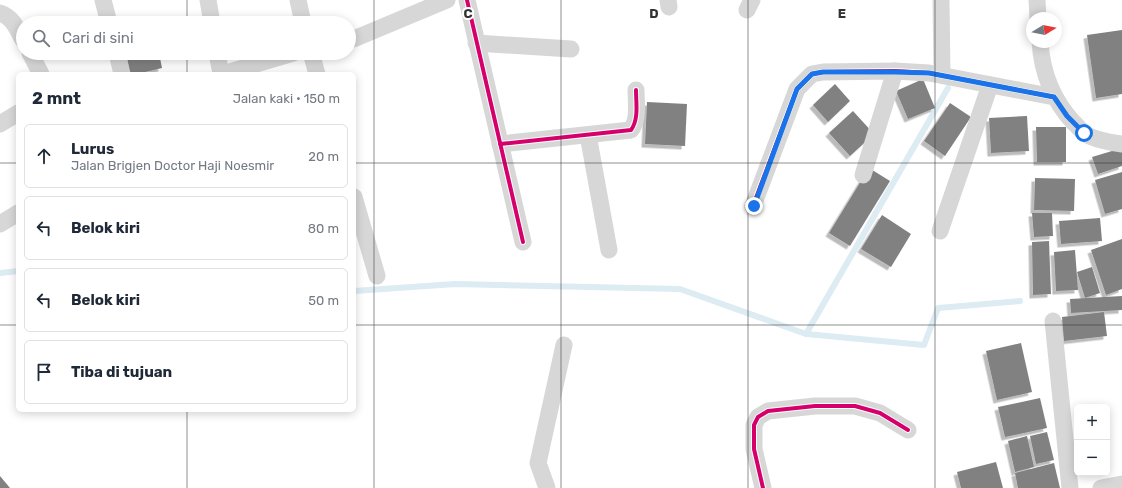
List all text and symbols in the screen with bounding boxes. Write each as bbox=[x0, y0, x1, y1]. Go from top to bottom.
text: C bbox=[463, 6, 473, 21]
text: D bbox=[649, 6, 659, 21]
text: E bbox=[838, 6, 846, 21]
north arrow bbox=[1026, 12, 1062, 48]
search box bbox=[16, 16, 356, 60]
icon: search bbox=[30, 27, 52, 49]
text: Cari di sini bbox=[62, 29, 134, 47]
text: 2 mnt bbox=[32, 88, 81, 108]
text: Jalan kaki · 150 m bbox=[233, 91, 340, 106]
route start bbox=[1075, 124, 1093, 142]
text: Lurus bbox=[71, 140, 114, 158]
icon: ahead bbox=[33, 145, 55, 167]
text: 20 m bbox=[308, 149, 339, 164]
text: Jalan Brigjen Doctor Haji Noesmir bbox=[71, 158, 274, 173]
route end bbox=[745, 197, 763, 215]
icon: left bbox=[33, 217, 55, 239]
text: Belok kiri bbox=[71, 219, 140, 237]
text: 80 m bbox=[308, 221, 339, 236]
icon: left bbox=[33, 289, 55, 311]
text: Belok kiri bbox=[71, 291, 140, 309]
text: 50 m bbox=[308, 293, 339, 308]
icon: arrive bbox=[33, 361, 55, 383]
text: Tiba di tujuan bbox=[71, 363, 172, 381]
map controls bbox=[1074, 404, 1110, 476]
button: + bbox=[1074, 404, 1110, 440]
button: − bbox=[1074, 440, 1110, 476]

